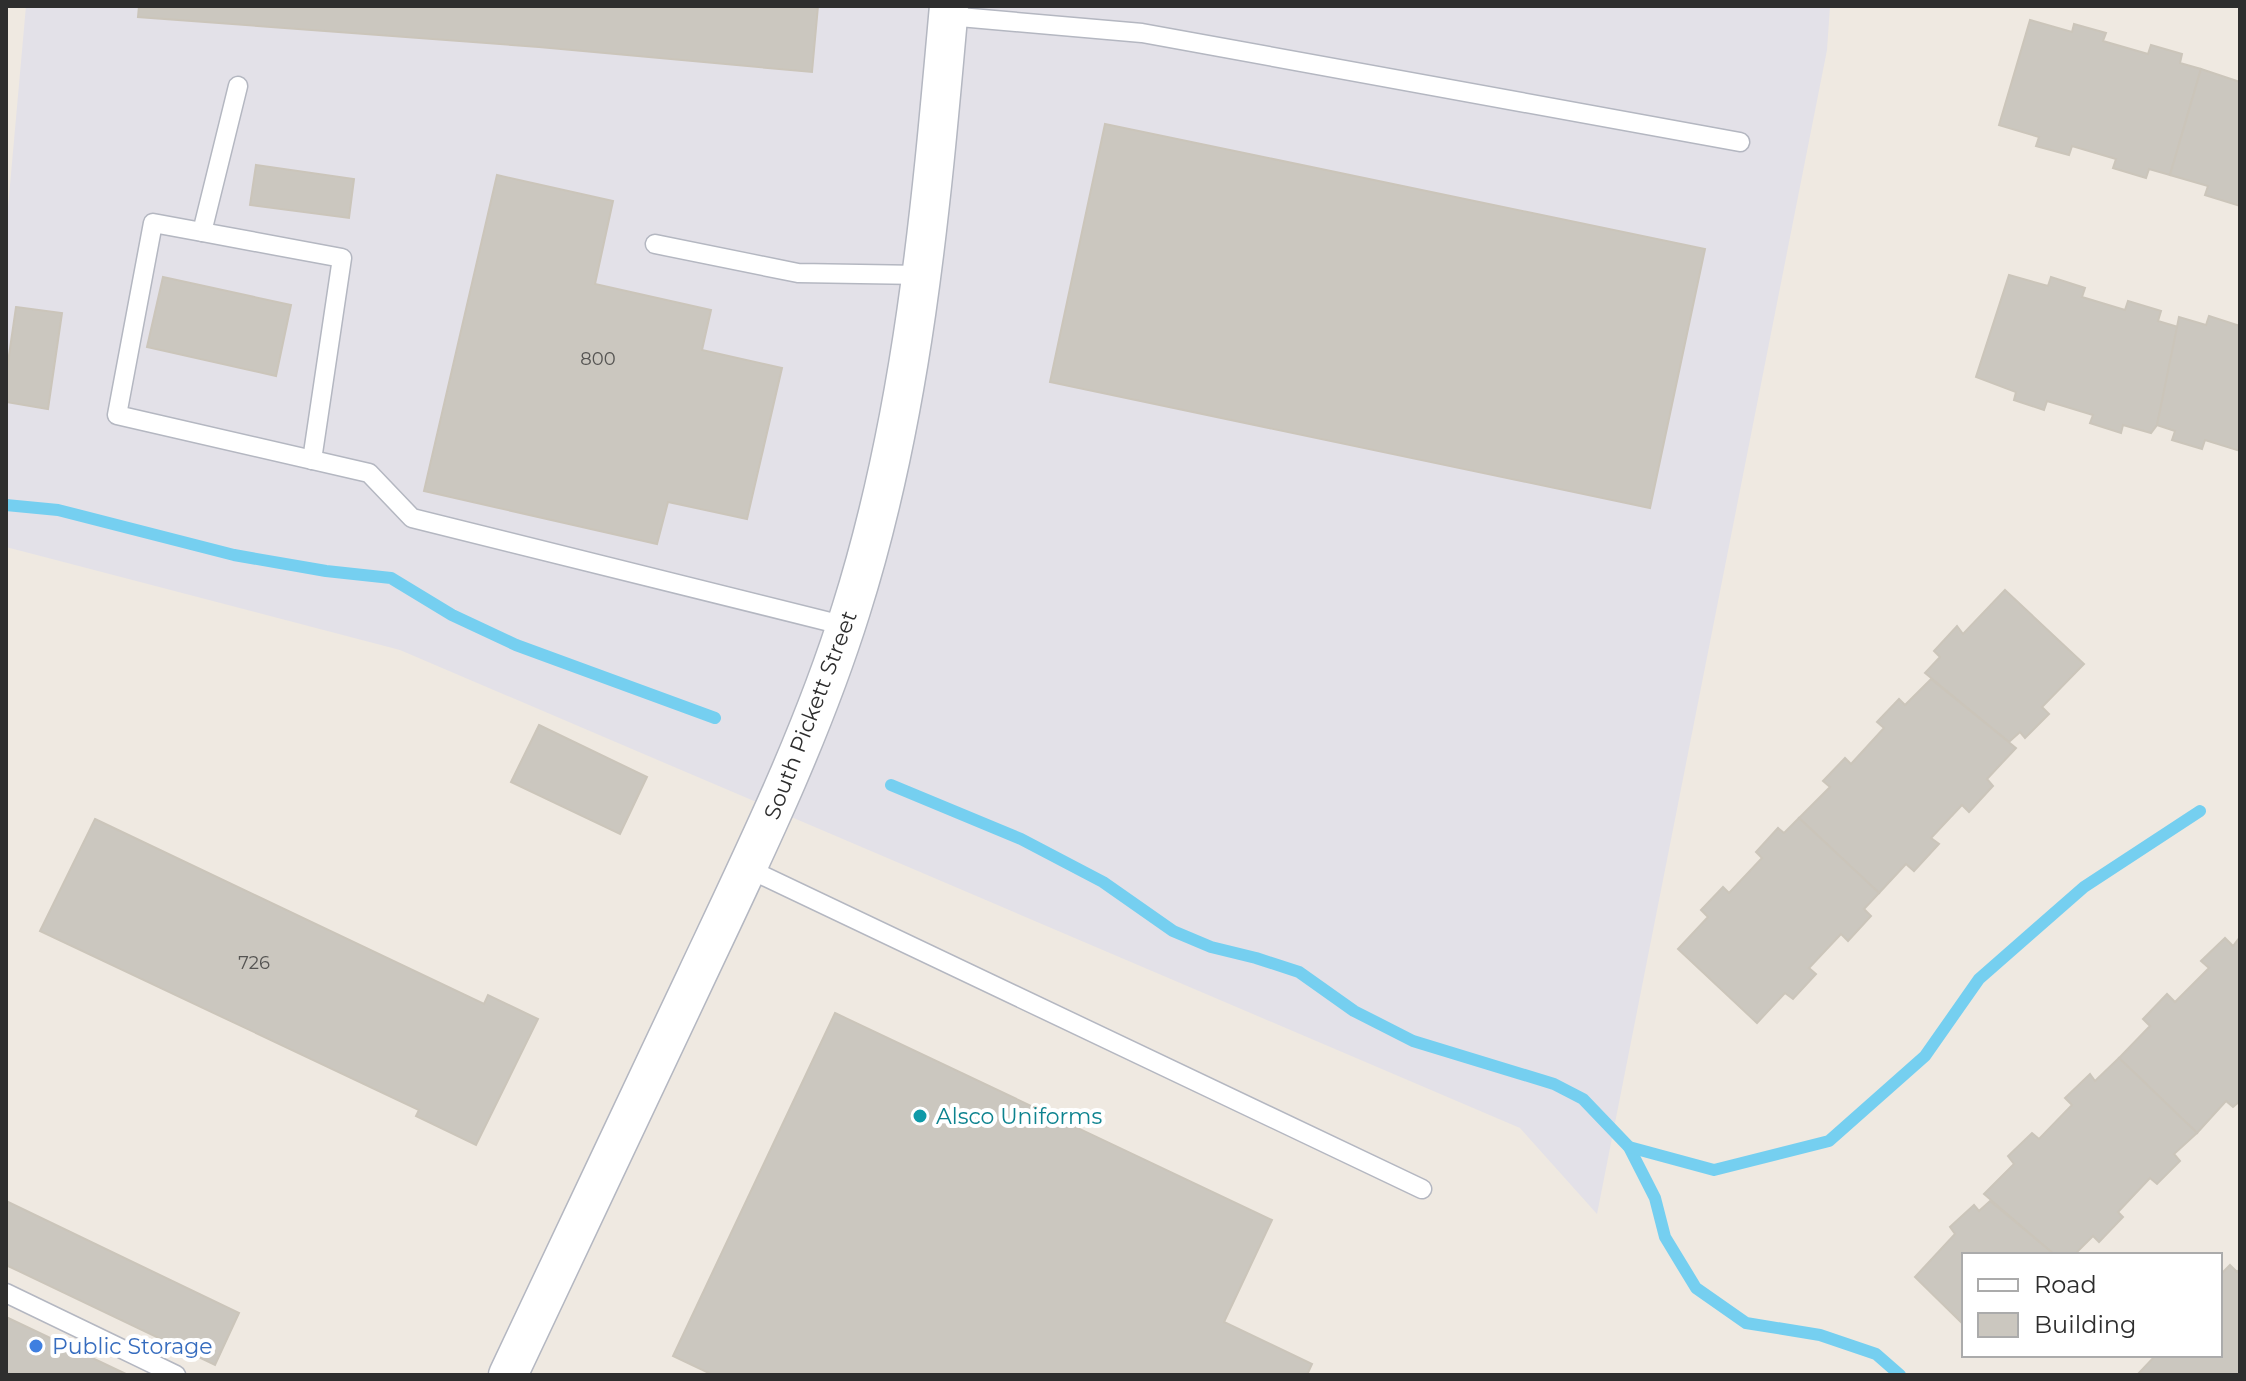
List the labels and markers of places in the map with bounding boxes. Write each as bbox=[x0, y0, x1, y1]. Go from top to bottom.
place label: Alsco Uniforms bbox=[936, 1103, 1102, 1130]
marker: Alsco Uniforms bbox=[911, 1107, 929, 1125]
place label: Public Storage bbox=[52, 1333, 213, 1360]
marker: Public Storage bbox=[27, 1337, 45, 1355]

